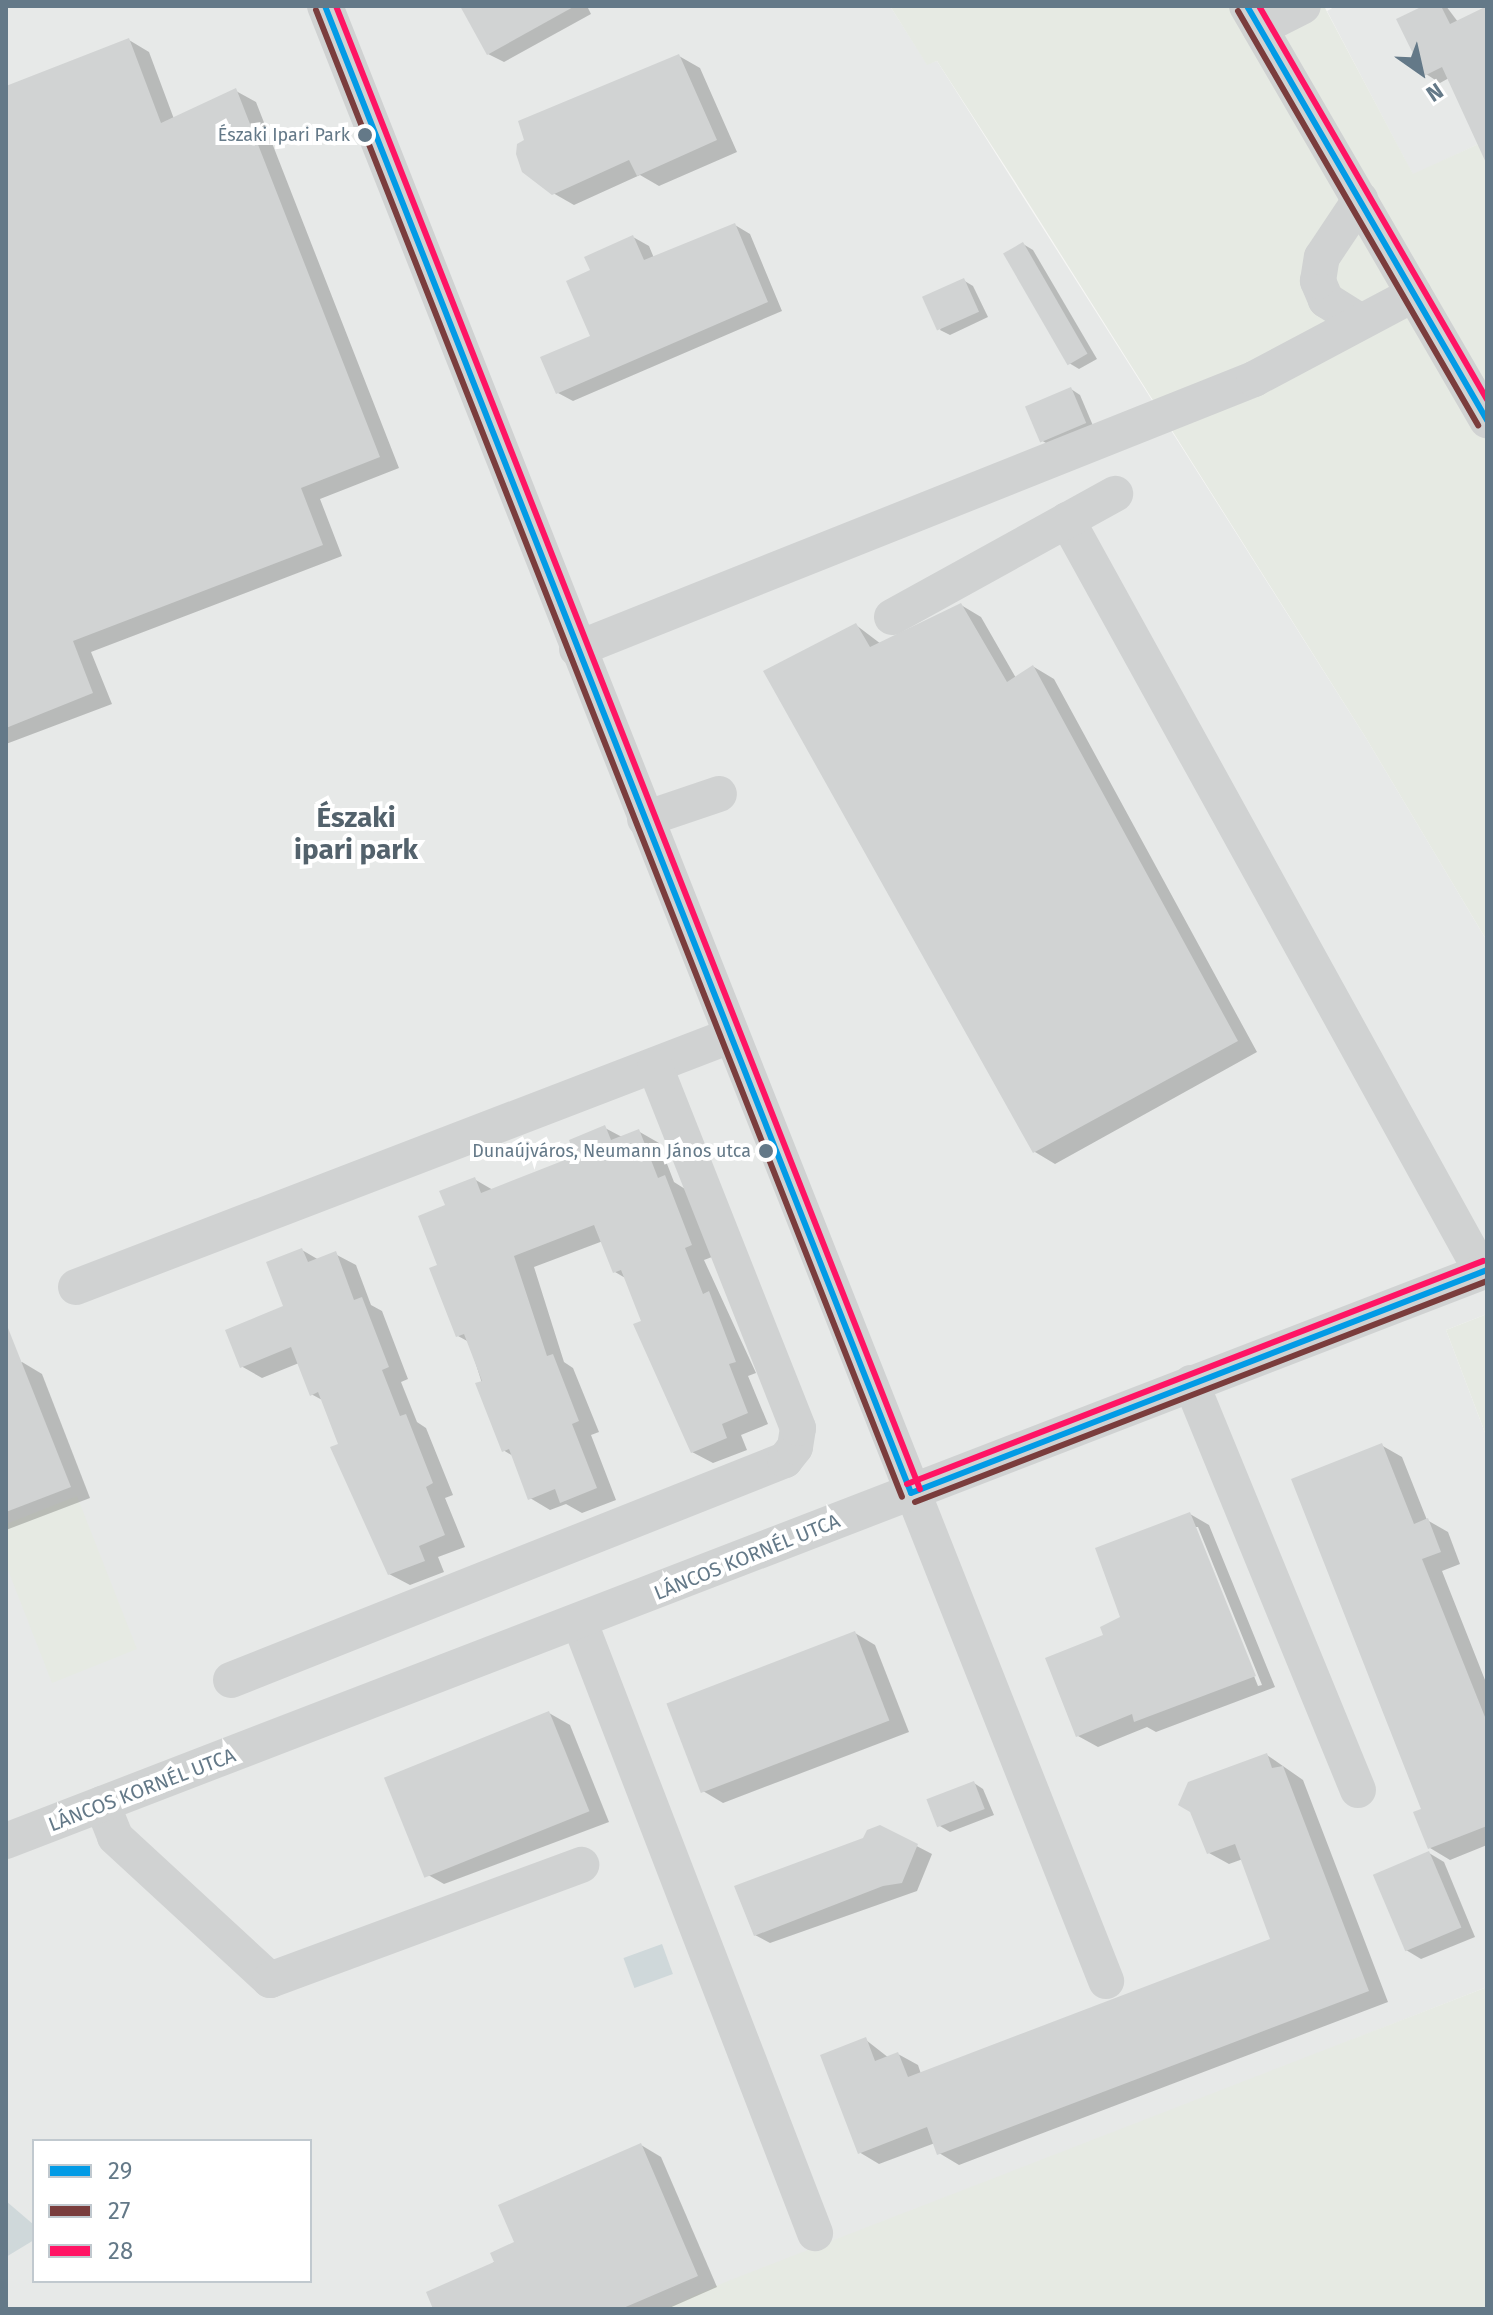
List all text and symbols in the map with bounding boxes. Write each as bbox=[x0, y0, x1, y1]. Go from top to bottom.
north arrow bbox=[1381, 32, 1461, 112]
text: N bbox=[1421, 77, 1448, 108]
place label: Északi Ipari Park bbox=[218, 124, 350, 146]
marker: Északi Ipari Park bbox=[357, 127, 373, 143]
district label: Északi ipari park bbox=[294, 801, 418, 867]
place label: Dunaújváros, Neumann János utca bbox=[472, 1140, 751, 1162]
marker: Dunaújváros, Neumann János utca bbox=[758, 1143, 774, 1159]
street label: LÁNCOS KORNÉL UTCA bbox=[650, 1509, 844, 1605]
street label: LÁNCOS KORNÉL UTCA bbox=[45, 1743, 239, 1837]
legend bbox=[32, 2139, 312, 2283]
text: 29 bbox=[108, 2157, 132, 2185]
text: 27 bbox=[108, 2197, 130, 2225]
text: 28 bbox=[108, 2237, 133, 2265]

